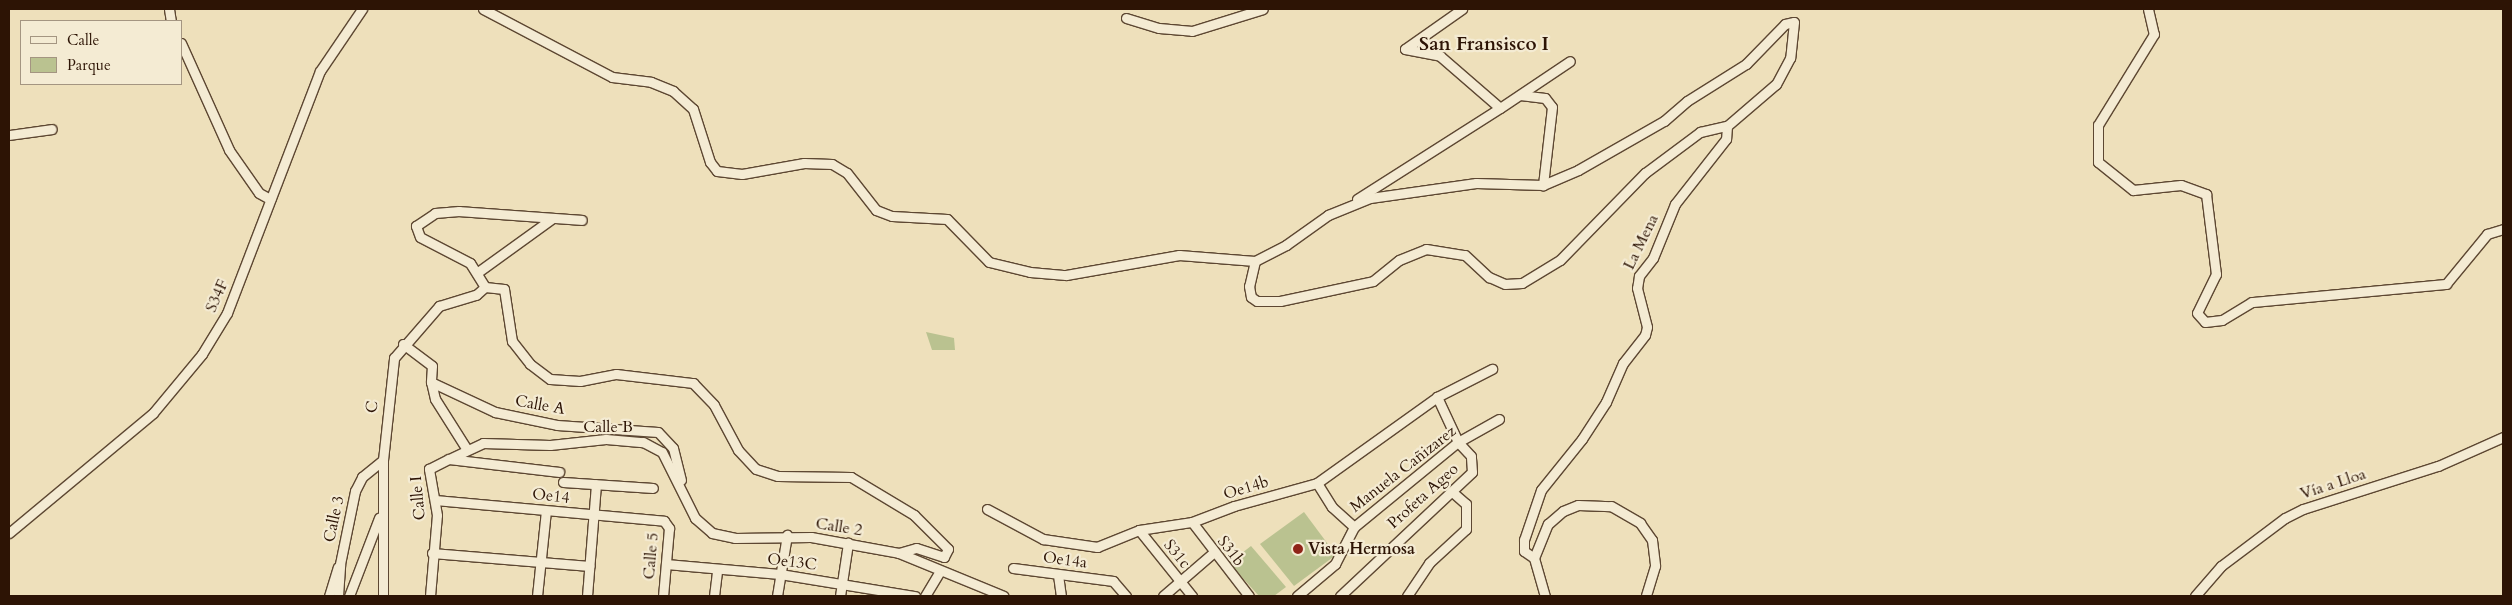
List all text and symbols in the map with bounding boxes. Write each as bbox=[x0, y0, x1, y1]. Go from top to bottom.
legend bbox=[20, 20, 182, 85]
text: Calle bbox=[67, 30, 99, 50]
district label: San Fransisco I bbox=[1419, 34, 1549, 56]
text: Parque bbox=[67, 55, 111, 75]
street label: La Mena bbox=[1619, 211, 1663, 273]
street label: S34F bbox=[201, 277, 233, 315]
street label: Calle A bbox=[514, 391, 566, 419]
street label: C bbox=[362, 400, 382, 414]
street label: Calle B bbox=[583, 417, 633, 437]
street label: Manuela Cañizarez bbox=[1346, 422, 1460, 516]
street label: Profeta Ageo bbox=[1384, 459, 1462, 533]
street label: Vía a Lloa bbox=[2298, 464, 2368, 504]
street label: Oe14b bbox=[1221, 472, 1271, 504]
street label: Calle I bbox=[407, 475, 429, 521]
street label: Oe14 bbox=[531, 484, 571, 508]
street label: Calle 3 bbox=[320, 494, 348, 544]
street label: Calle 2 bbox=[814, 514, 864, 540]
street label: Calle 5 bbox=[639, 532, 663, 580]
street label: S31b bbox=[1213, 532, 1249, 570]
street label: S31c bbox=[1160, 536, 1194, 572]
place label: Vista Hermosa bbox=[1308, 539, 1415, 559]
marker: Vista Hermosa bbox=[1292, 543, 1304, 555]
street label: Oe14a bbox=[1042, 548, 1088, 572]
street label: Oe13C bbox=[766, 549, 818, 575]

